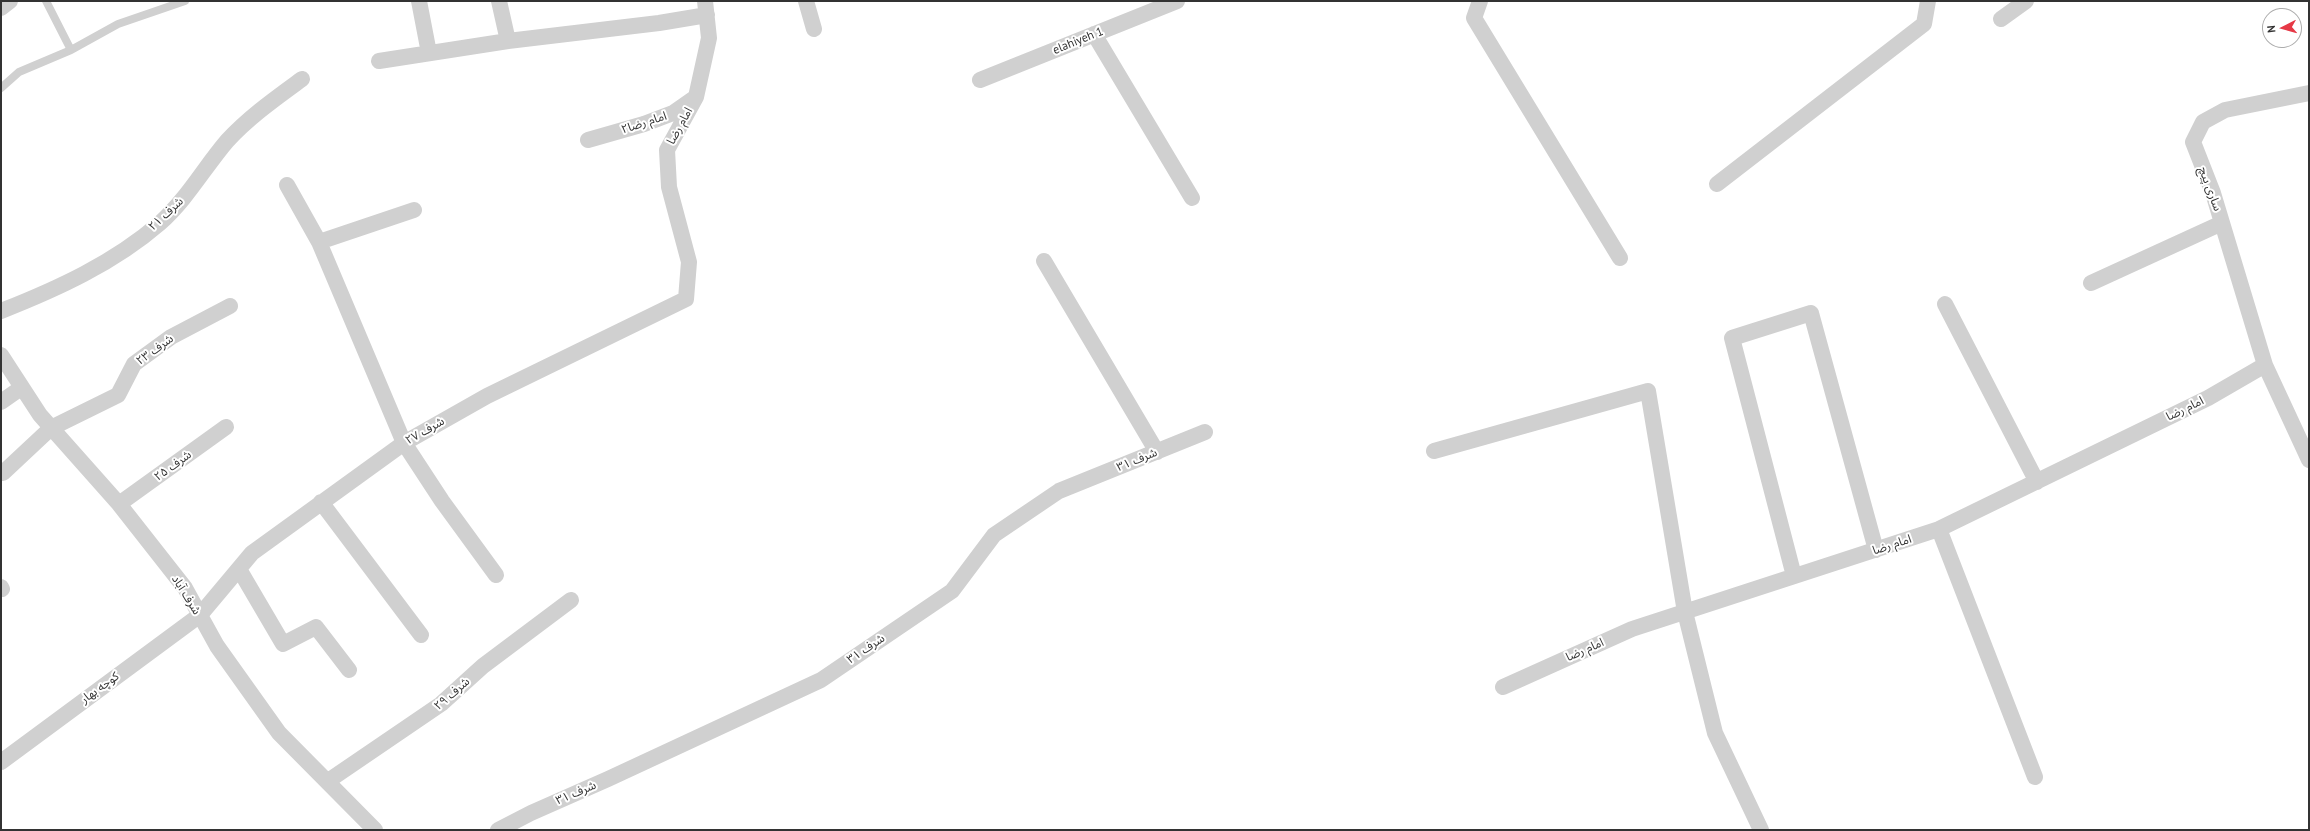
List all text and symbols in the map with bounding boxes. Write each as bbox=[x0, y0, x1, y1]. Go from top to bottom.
north arrow bbox=[2262, 8, 2302, 48]
street label: elahiyeh 1 bbox=[1051, 24, 1105, 58]
text: N bbox=[2264, 25, 2278, 33]
street label: امام رضا bbox=[664, 105, 696, 147]
street label: امام رضا۲ bbox=[619, 109, 669, 137]
street label: ساری پیچ bbox=[2195, 165, 2225, 213]
street label: شرف ۲۱ bbox=[146, 194, 186, 234]
street label: شرف ۲۳ bbox=[134, 332, 176, 368]
street label: امام رضا bbox=[2164, 394, 2206, 424]
street label: شرف ۲۷ bbox=[403, 414, 447, 448]
street label: شرف ۳۱ bbox=[1115, 445, 1159, 475]
street label: شرف ۲۵ bbox=[152, 448, 194, 484]
street label: امام رضا bbox=[1871, 532, 1913, 558]
street label: شرف آباد bbox=[168, 573, 204, 617]
street label: شرف ۳۱ bbox=[844, 631, 888, 667]
street label: امام رضا bbox=[1564, 635, 1606, 665]
street label: کوچه بهار bbox=[78, 669, 122, 707]
street label: شرف ۲۹ bbox=[431, 675, 473, 713]
street label: شرف ۳۱ bbox=[554, 778, 598, 808]

